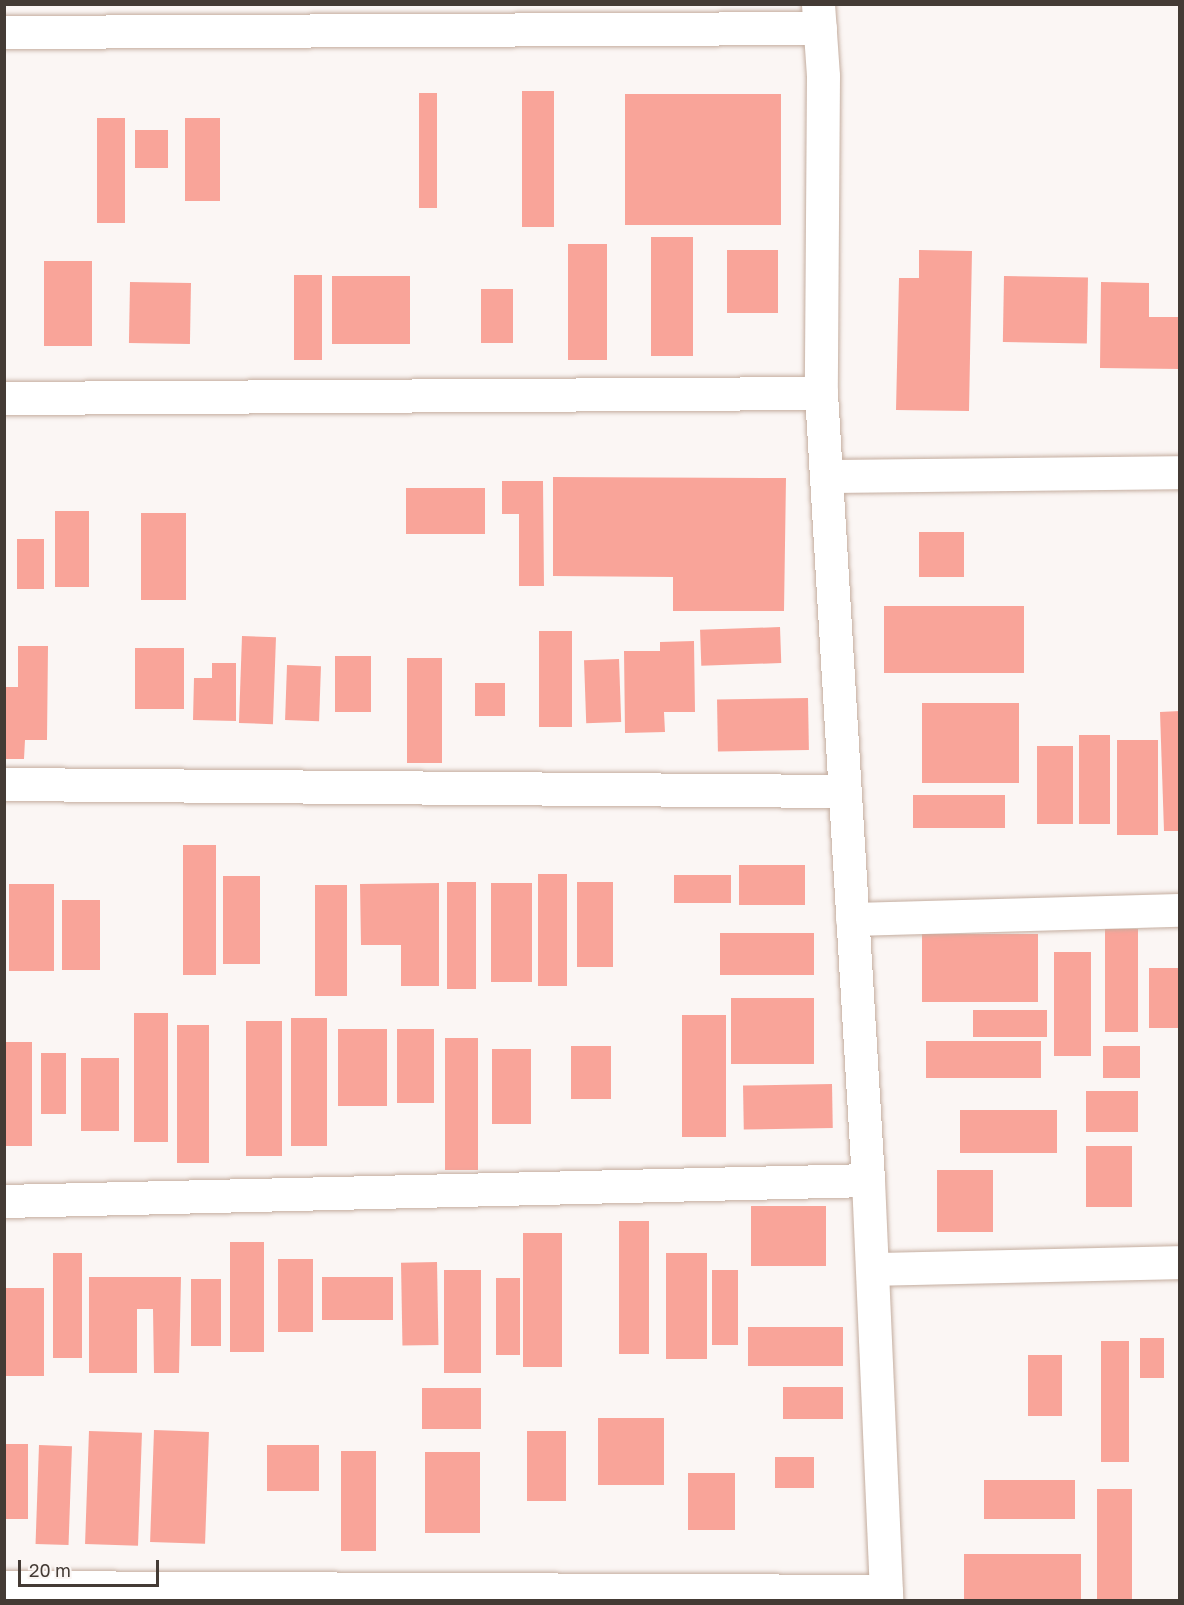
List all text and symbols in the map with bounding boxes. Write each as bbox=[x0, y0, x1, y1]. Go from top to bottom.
scale bar bbox=[21, 1548, 162, 1586]
text: 20 m bbox=[29, 1559, 71, 1581]

